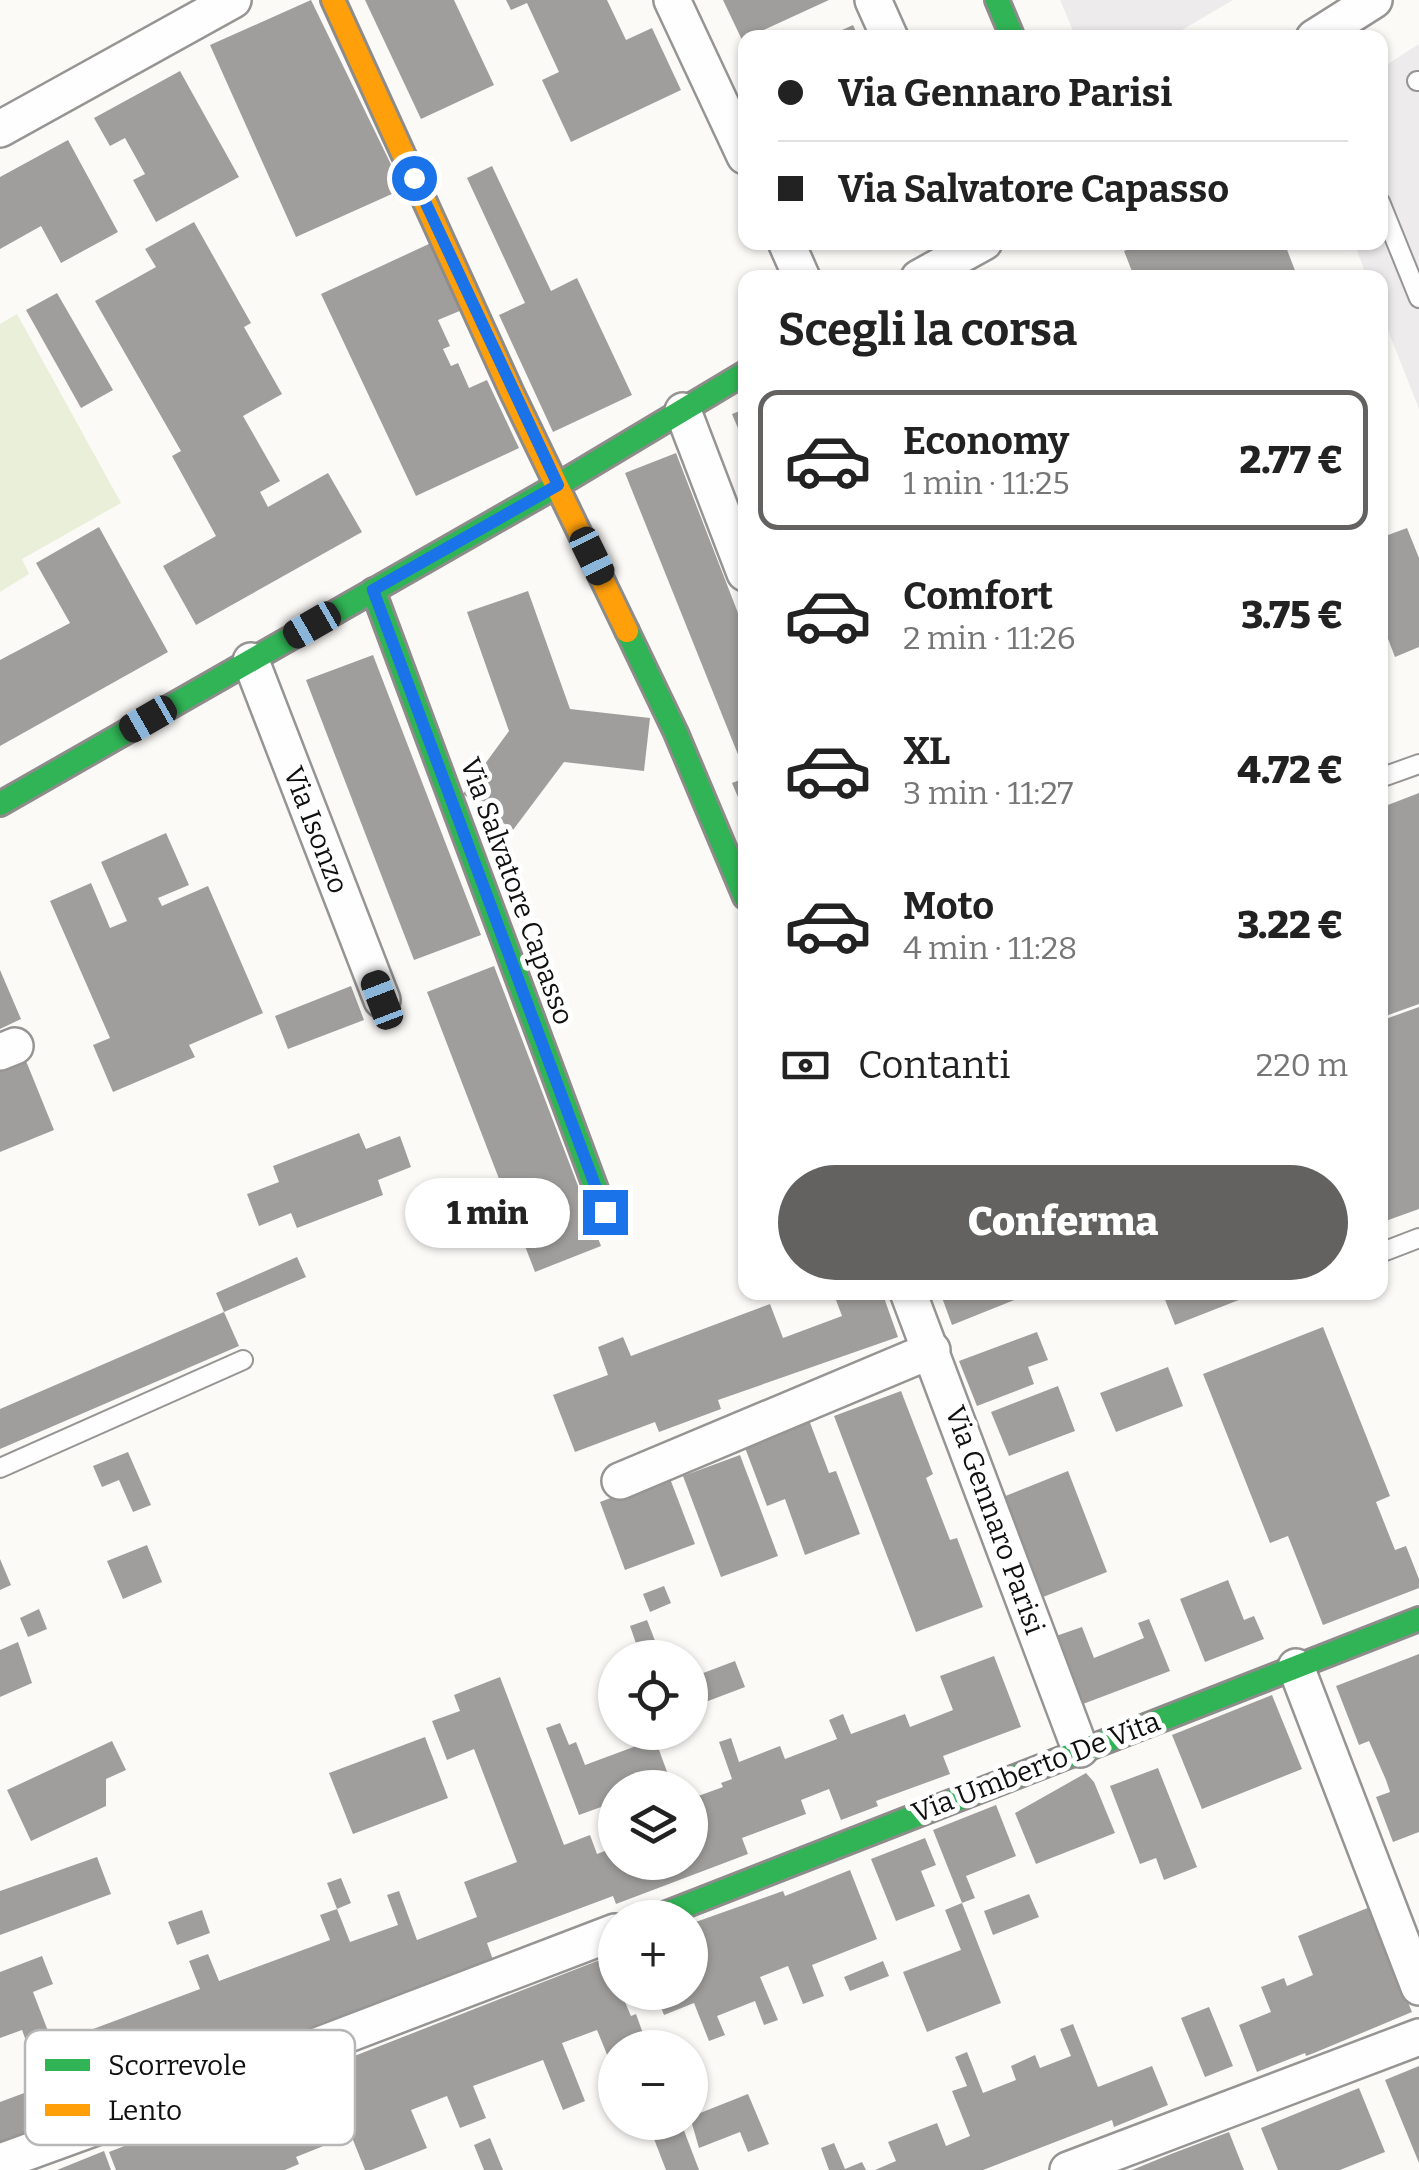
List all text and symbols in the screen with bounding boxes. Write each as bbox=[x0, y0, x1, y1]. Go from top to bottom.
text: Via Gennaro Parisi bbox=[838, 70, 1172, 116]
route start bbox=[392, 156, 437, 201]
text: Via Salvatore Capasso bbox=[838, 166, 1229, 212]
text: Scegli la corsa bbox=[778, 303, 1077, 357]
icon: car bbox=[783, 415, 873, 505]
text: Economy bbox=[903, 418, 1069, 464]
text: 2.77 € bbox=[1239, 437, 1343, 483]
text: 1 min · 11:25 bbox=[903, 464, 1070, 502]
car bbox=[565, 522, 619, 590]
icon: car bbox=[783, 570, 873, 660]
text: Comfort bbox=[903, 573, 1053, 619]
text: 3.75 € bbox=[1241, 592, 1343, 638]
car bbox=[279, 597, 345, 653]
text: 2 min · 11:26 bbox=[903, 619, 1076, 657]
car bbox=[115, 691, 181, 747]
icon: car bbox=[783, 725, 873, 815]
text: XL bbox=[903, 728, 950, 774]
text: 4.72 € bbox=[1237, 747, 1343, 793]
street label: Via Salvatore Capasso bbox=[453, 753, 581, 1029]
street label: Via Isonzo bbox=[277, 762, 355, 898]
text: 3 min · 11:27 bbox=[903, 774, 1073, 812]
icon: car bbox=[783, 880, 873, 970]
text: Moto bbox=[903, 883, 994, 929]
text: 3.22 € bbox=[1237, 902, 1343, 948]
text: 4 min · 11:28 bbox=[903, 929, 1077, 967]
car bbox=[357, 967, 407, 1033]
icon: cash bbox=[778, 1038, 833, 1093]
text: Contanti bbox=[858, 1042, 1011, 1088]
text: 220 m bbox=[1256, 1046, 1348, 1084]
button: Conferma bbox=[778, 1165, 1348, 1280]
callout: 1 min bbox=[405, 1177, 570, 1247]
route end bbox=[583, 1190, 628, 1235]
text: 1 min bbox=[447, 1194, 528, 1232]
street label: Via Gennaro Parisi bbox=[938, 1401, 1052, 1639]
map controls bbox=[598, 1640, 708, 2140]
button: locate bbox=[598, 1640, 708, 1750]
street label: Via Umberto De Vita bbox=[908, 1705, 1164, 1829]
button: layers bbox=[598, 1770, 708, 1880]
button: + bbox=[598, 1900, 708, 2010]
legend bbox=[25, 2030, 355, 2145]
button: − bbox=[598, 2030, 708, 2140]
text: Scorrevole bbox=[108, 2049, 247, 2082]
text: Lento bbox=[108, 2094, 182, 2127]

